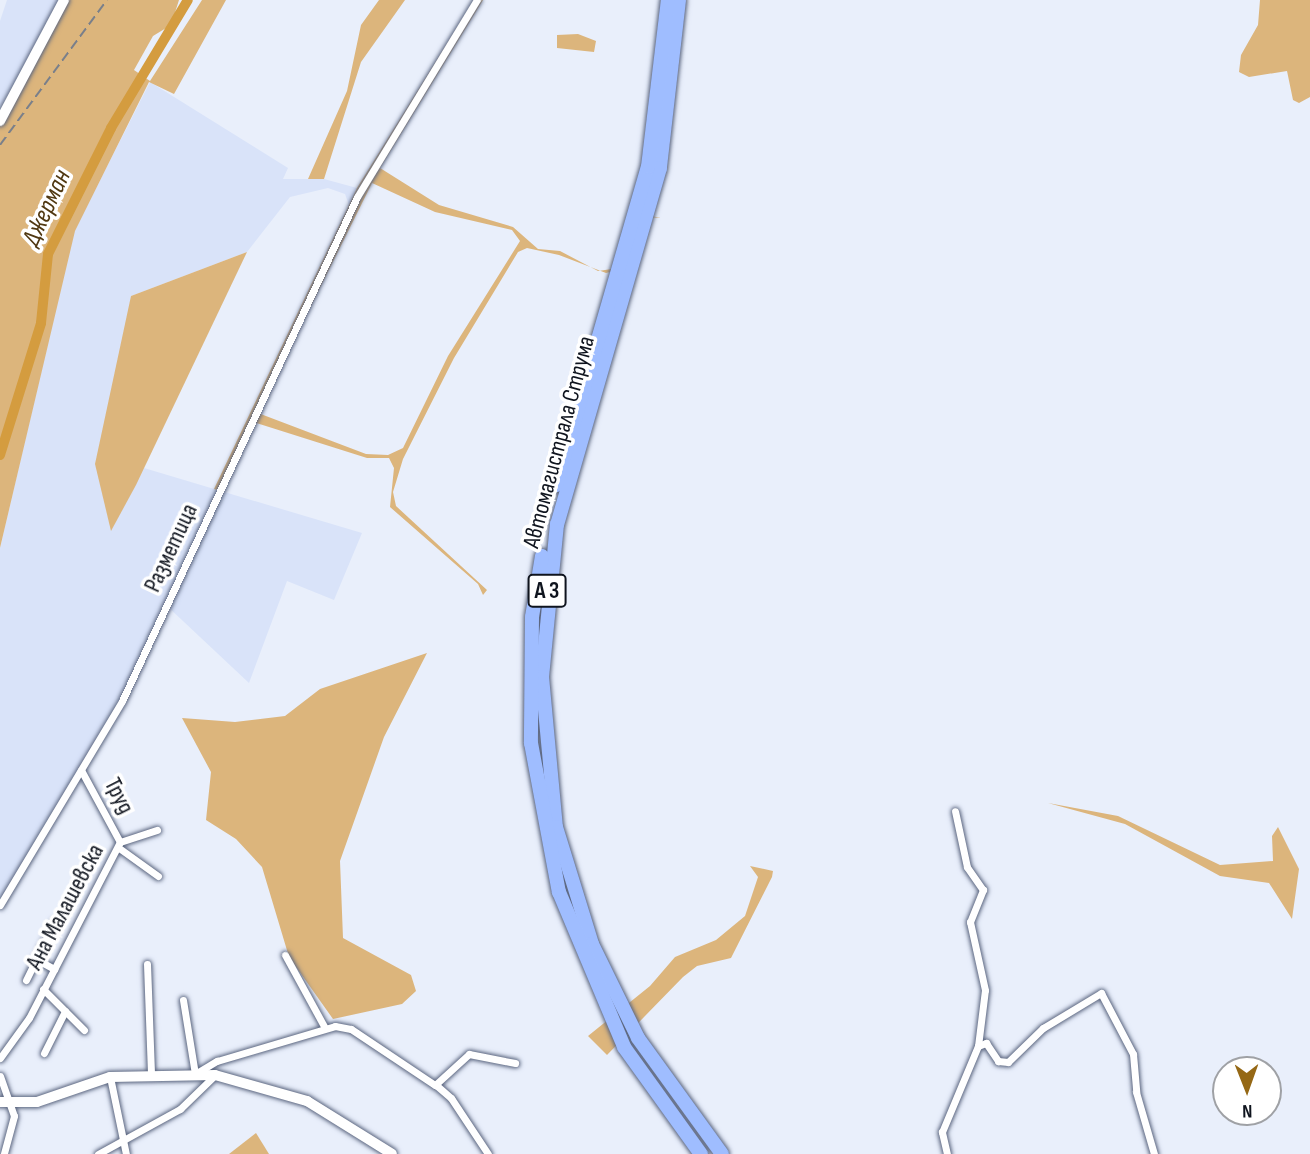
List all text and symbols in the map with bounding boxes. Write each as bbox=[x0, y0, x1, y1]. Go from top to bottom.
water label: Джерман bbox=[16, 165, 78, 251]
street label: Автомагистрала Струма bbox=[517, 333, 601, 551]
street label: Разметица bbox=[138, 499, 204, 597]
road number: A 3 bbox=[526, 572, 568, 610]
street label: Труд bbox=[98, 773, 140, 819]
street label: Ана Малашевска bbox=[20, 839, 110, 975]
north arrow bbox=[1212, 1056, 1282, 1126]
text: N bbox=[1242, 1099, 1253, 1122]

